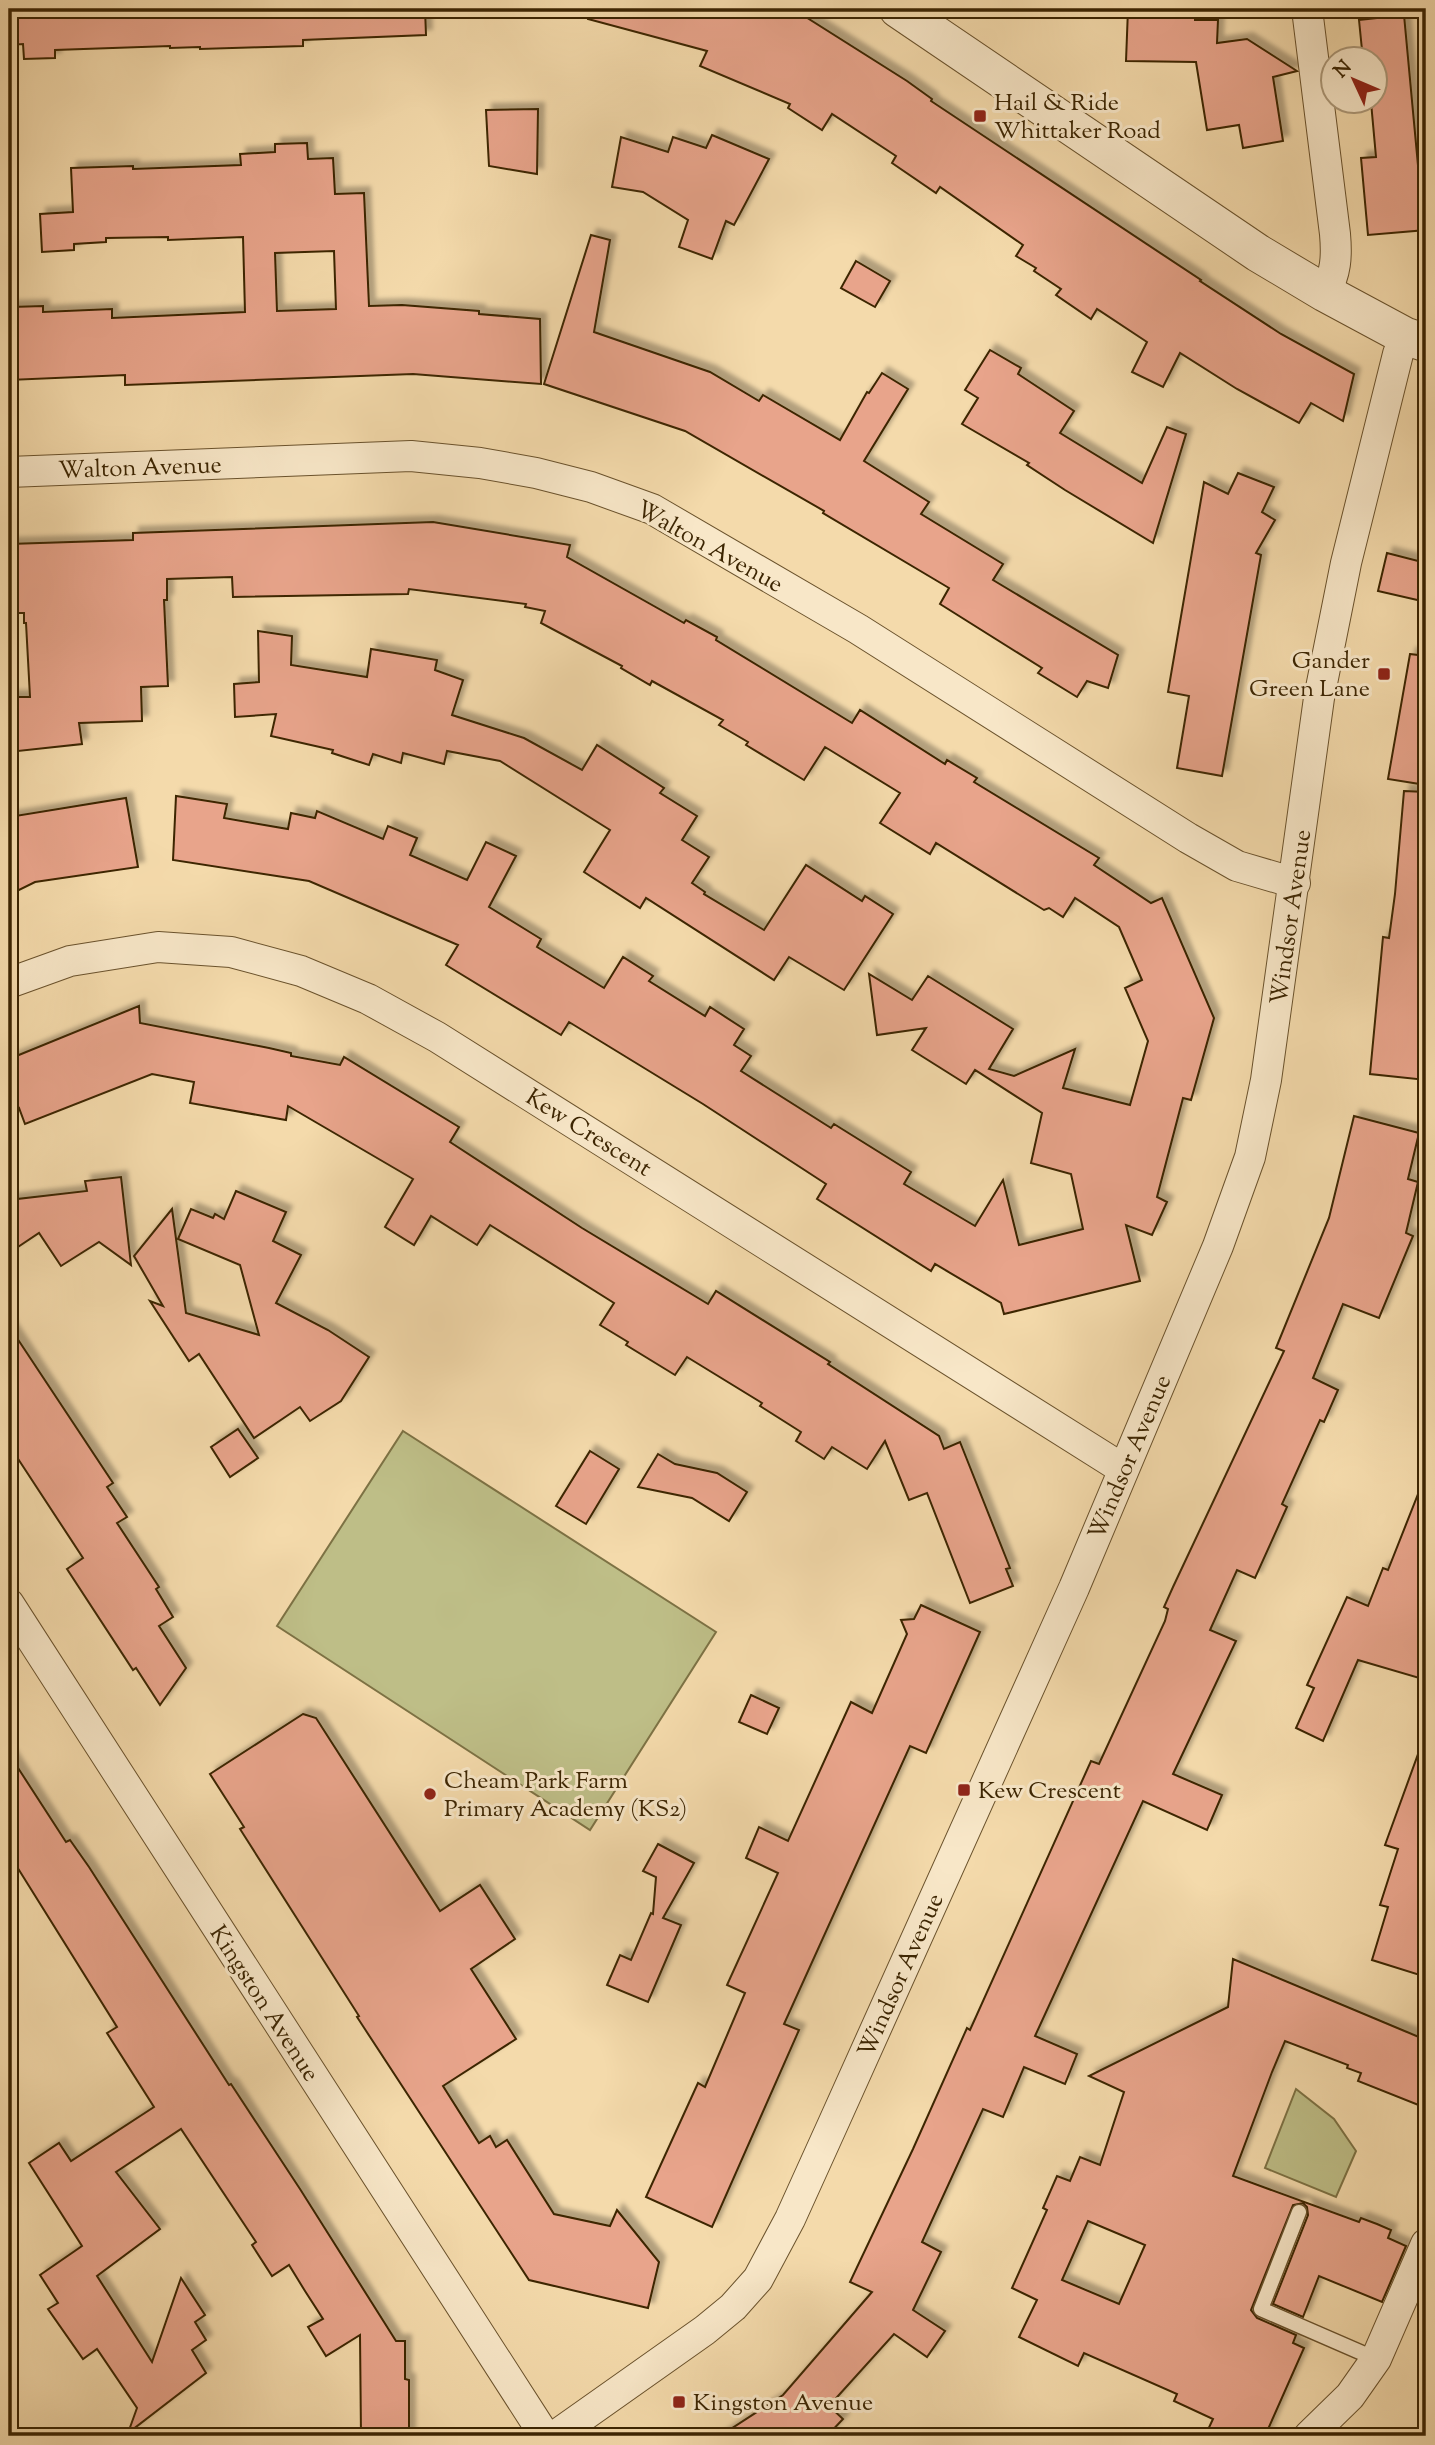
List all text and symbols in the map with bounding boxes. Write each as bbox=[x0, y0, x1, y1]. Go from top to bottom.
north arrow bbox=[1320, 46, 1390, 116]
text: N bbox=[1329, 55, 1359, 85]
place label: Hail & Ride Whittaker Road bbox=[994, 87, 1161, 149]
marker: Hail & Ride Whittaker Road bbox=[972, 108, 988, 124]
street label: Walton Avenue bbox=[58, 449, 222, 489]
street label: Walton Avenue bbox=[629, 493, 789, 602]
place label: Gander Green Lane bbox=[1249, 645, 1370, 707]
marker: Gander Green Lane bbox=[1376, 666, 1392, 682]
street label: Windsor Avenue bbox=[1263, 828, 1321, 1007]
street label: Kew Crescent bbox=[518, 1081, 658, 1186]
street label: Windsor Avenue bbox=[1081, 1370, 1181, 1546]
place label: Cheam Park Farm Primary Academy (KS2) bbox=[444, 1765, 687, 1827]
place label: Kew Crescent bbox=[978, 1775, 1121, 1809]
marker: Kew Crescent bbox=[956, 1782, 972, 1798]
marker: Cheam Park Farm Primary Academy (KS2) bbox=[422, 1786, 438, 1802]
street label: Windsor Avenue bbox=[850, 1888, 953, 2063]
street label: Kingston Avenue bbox=[200, 1919, 327, 2089]
place label: Kingston Avenue bbox=[693, 2387, 873, 2421]
marker: Kingston Avenue bbox=[671, 2394, 687, 2410]

